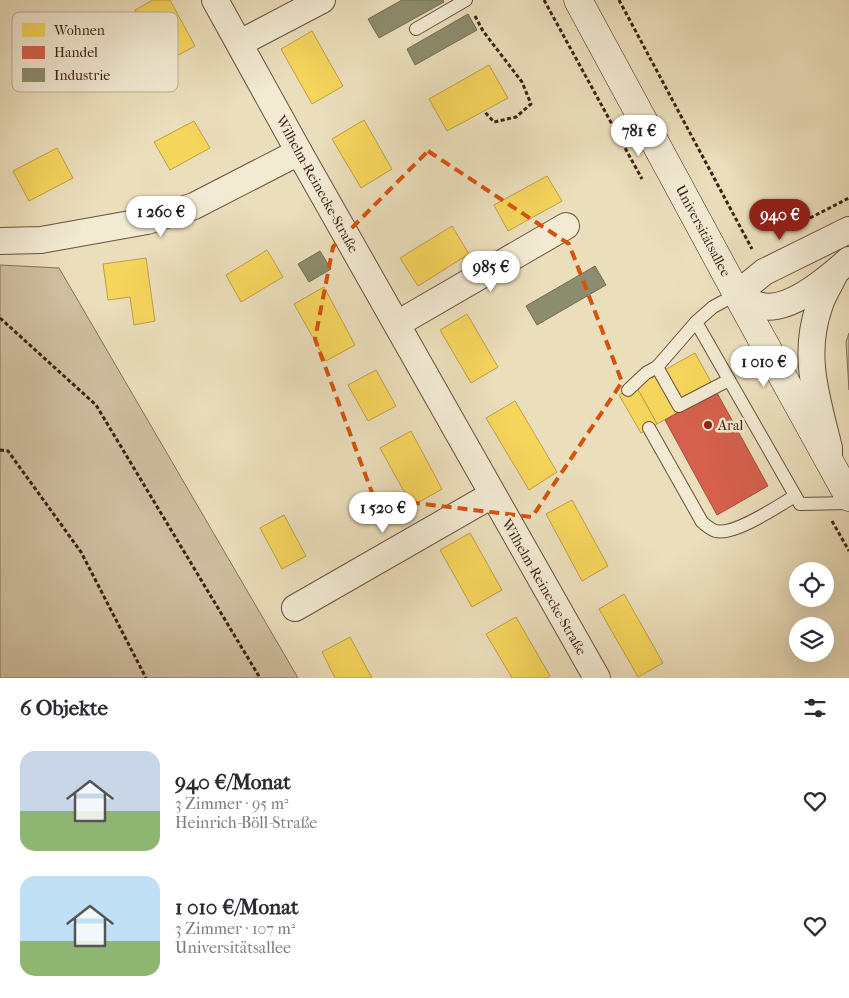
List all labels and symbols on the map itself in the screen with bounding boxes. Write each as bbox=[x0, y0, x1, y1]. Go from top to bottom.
legend bbox=[12, 12, 178, 92]
text: Wohnen bbox=[53, 22, 105, 39]
text: Handel bbox=[54, 44, 98, 61]
text: Industrie bbox=[54, 67, 110, 84]
street label: Wilhelm-Reinecke-Straße bbox=[272, 111, 362, 256]
pin: 781 € bbox=[604, 114, 674, 157]
street label: Universitätsallee bbox=[672, 182, 734, 280]
pin: 1 260 € bbox=[115, 196, 207, 238]
pin: 940 € bbox=[745, 198, 815, 241]
pin: 985 € bbox=[456, 250, 526, 293]
pin: 1 010 € bbox=[718, 346, 810, 388]
place label: Aral bbox=[717, 417, 744, 434]
marker: Aral bbox=[702, 419, 714, 431]
pin: 1 520 € bbox=[337, 492, 429, 534]
street label: Wilhelm-Reinecke-Straße bbox=[498, 515, 590, 658]

